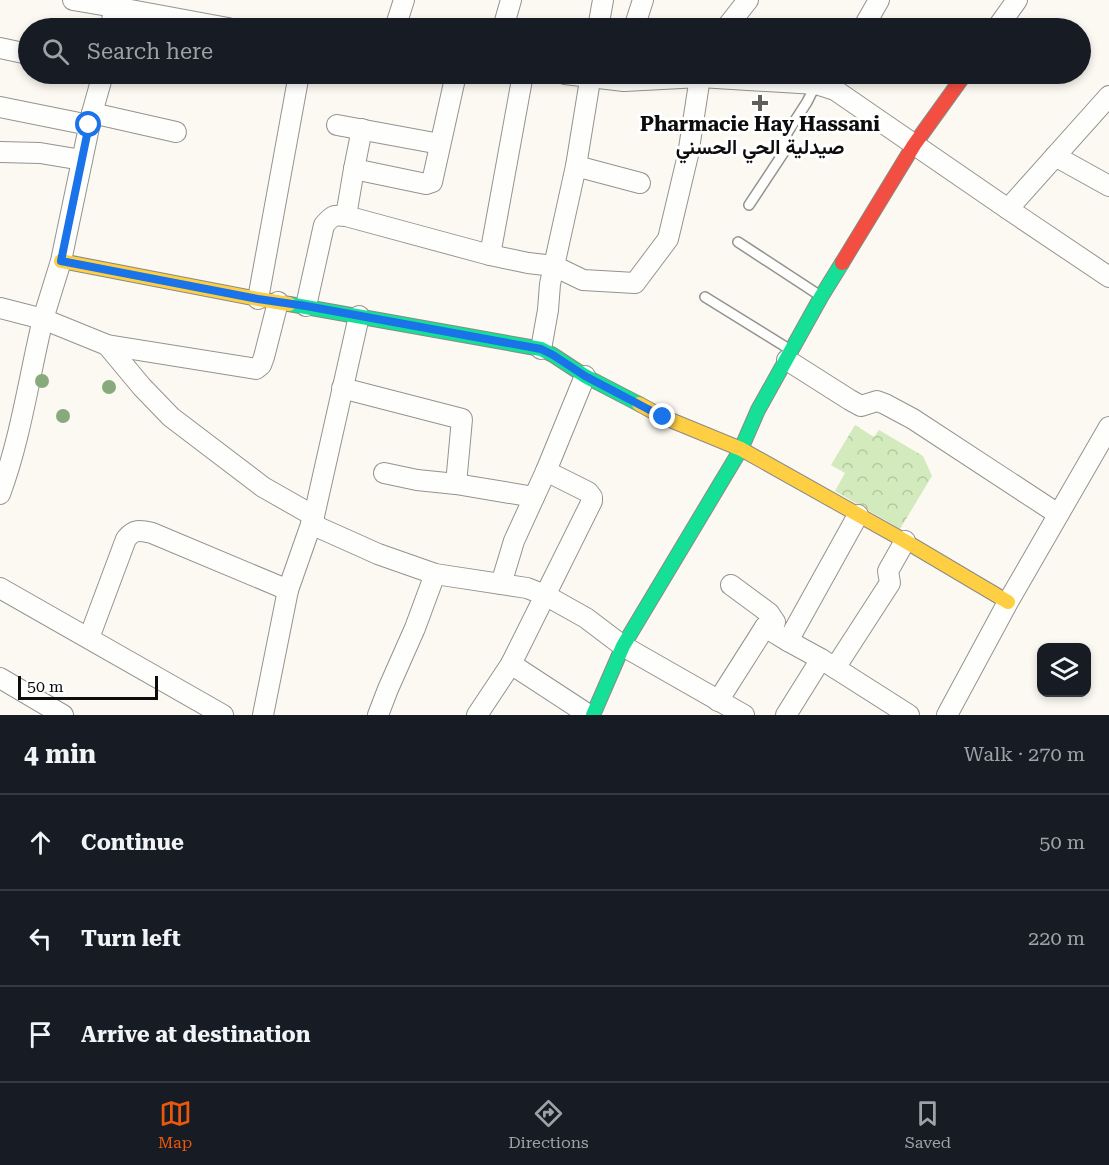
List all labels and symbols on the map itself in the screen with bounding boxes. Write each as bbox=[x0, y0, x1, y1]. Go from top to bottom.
marker: Pharmacie Hay Hassani صيدلية الحي الحسني bbox=[753, 96, 767, 110]
route start bbox=[75, 111, 101, 137]
place label: Pharmacie Hay Hassani صيدلية الحي الحسني bbox=[640, 112, 880, 164]
route end bbox=[649, 403, 675, 429]
scale bar bbox=[18, 673, 158, 700]

